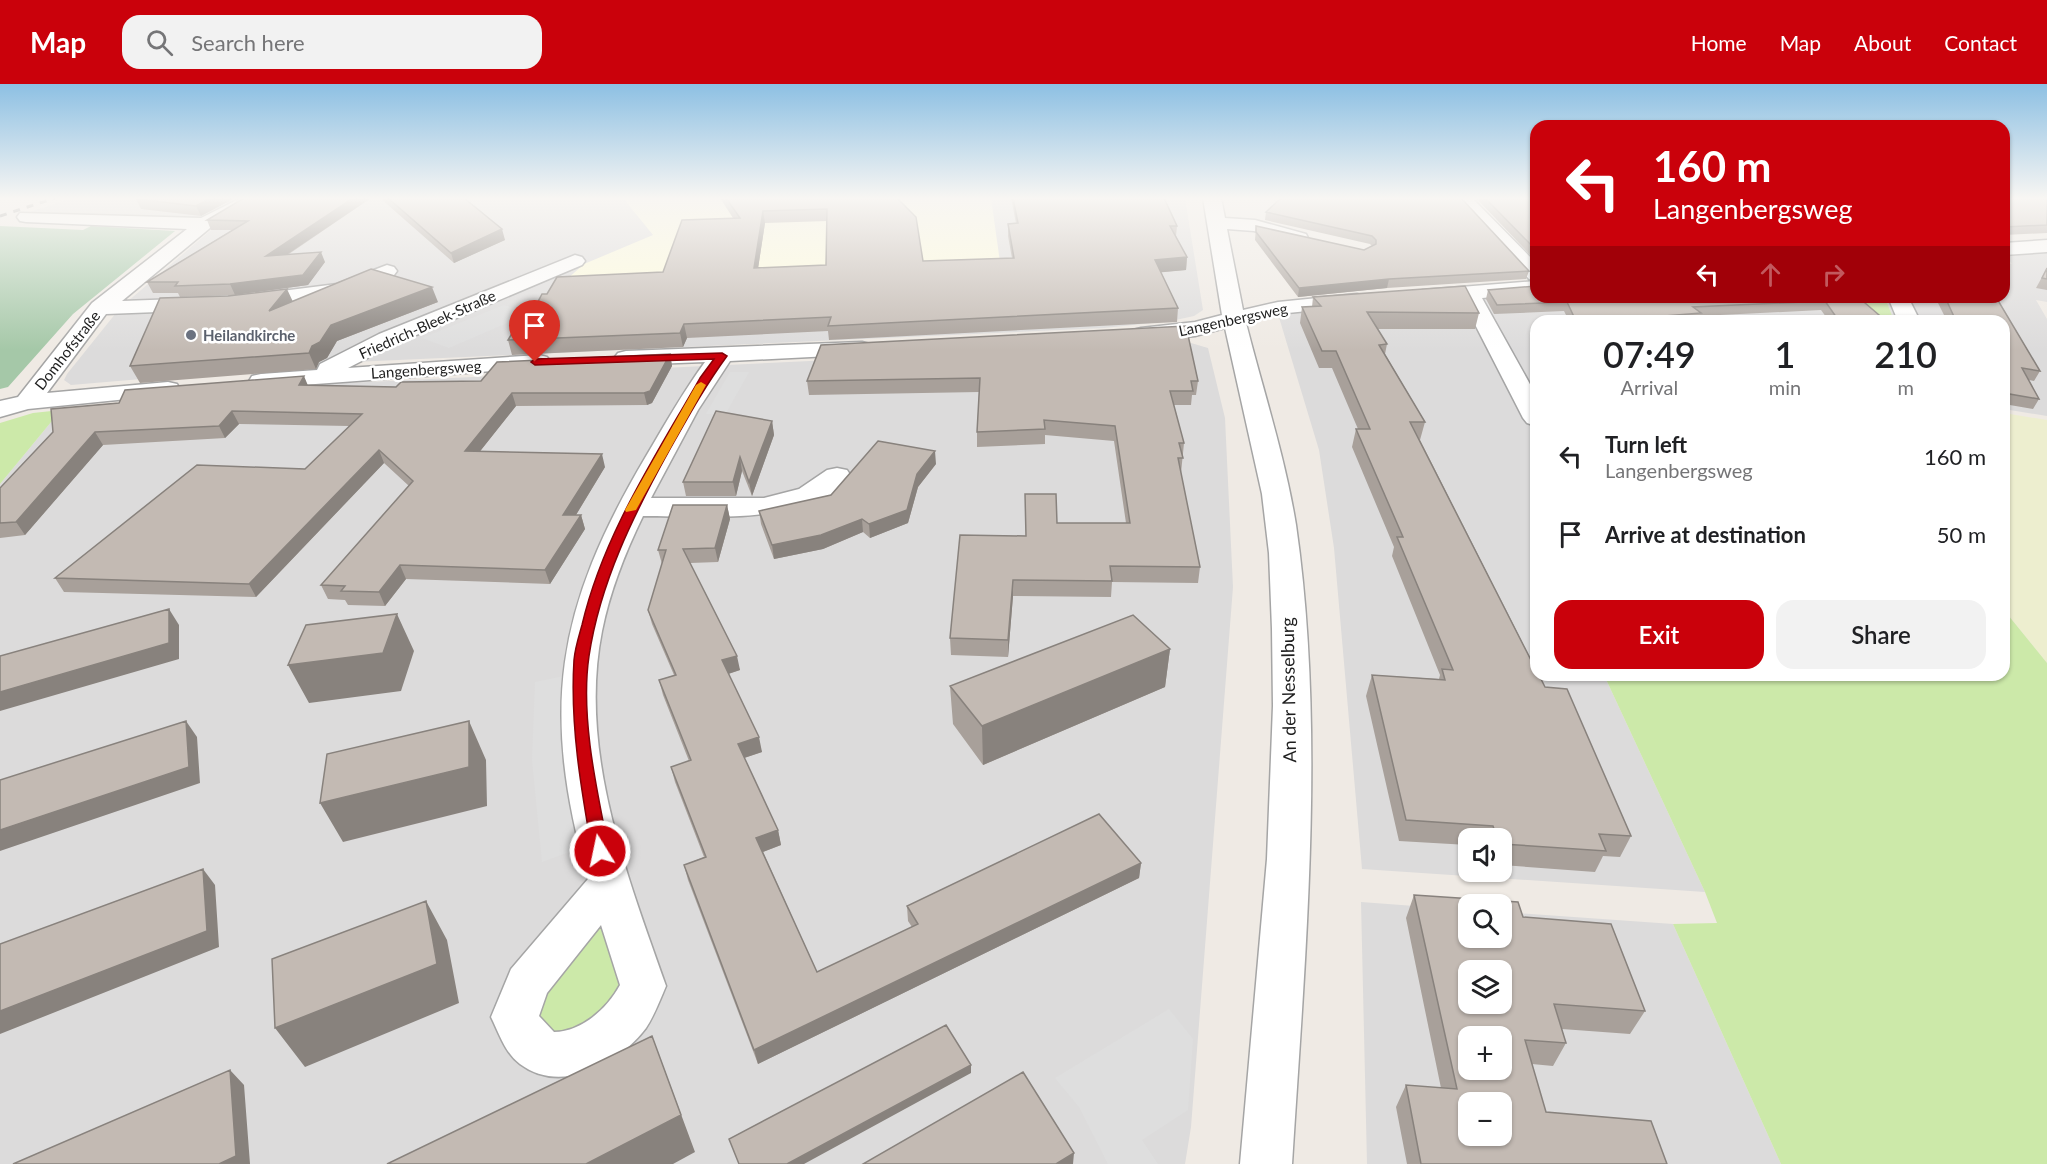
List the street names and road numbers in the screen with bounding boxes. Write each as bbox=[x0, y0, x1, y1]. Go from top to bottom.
street label: Friedrich-Bleek-Straße bbox=[356, 286, 498, 362]
street label: Langenbergsweg bbox=[1177, 299, 1289, 339]
street label: Domhofstraße bbox=[31, 307, 104, 393]
street label: Langenbergsweg bbox=[370, 356, 482, 382]
street label: An der Nesselburg bbox=[1276, 617, 1300, 763]

